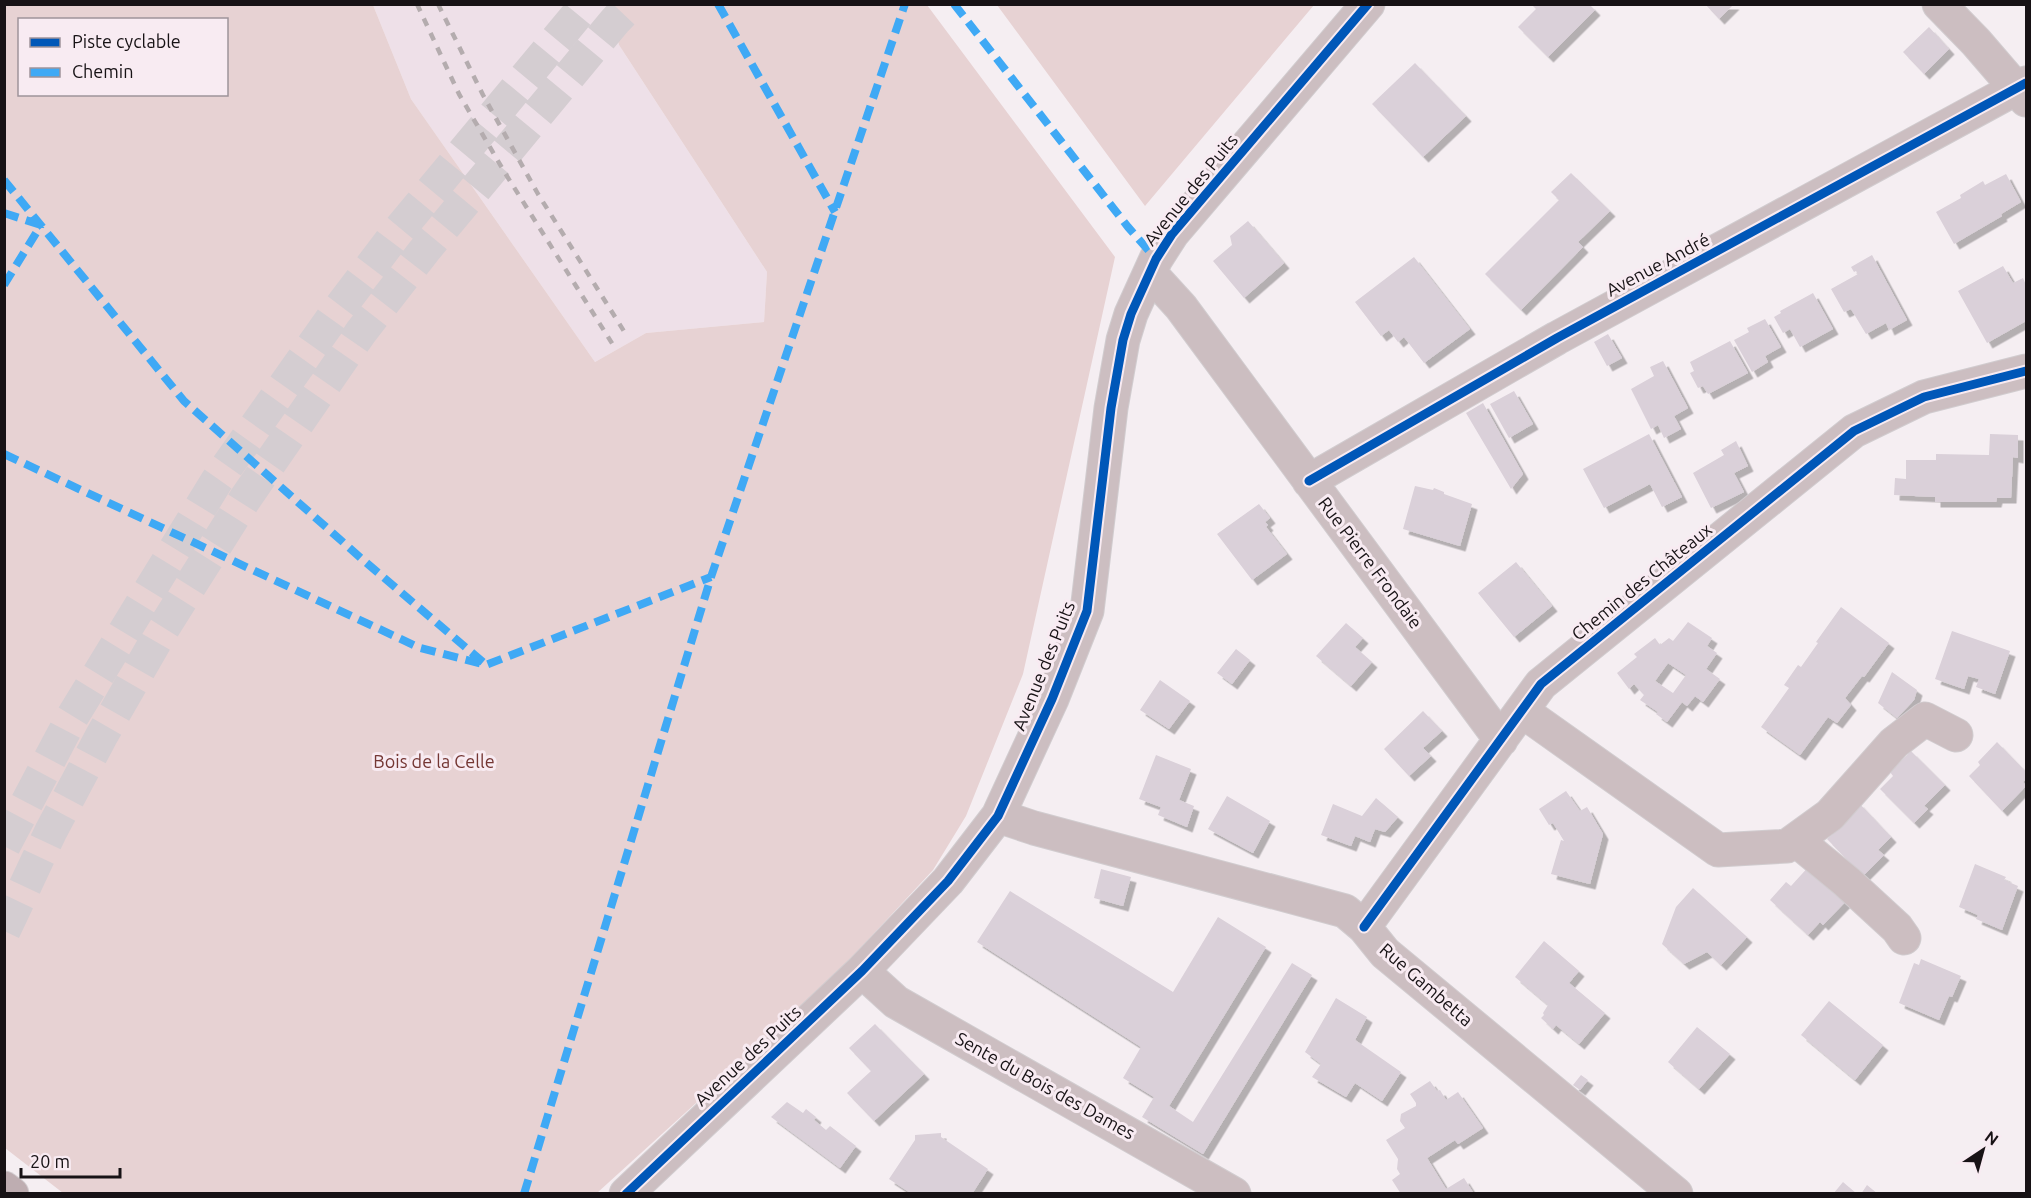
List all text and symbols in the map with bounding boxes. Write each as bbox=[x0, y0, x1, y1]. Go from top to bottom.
legend bbox=[18, 18, 228, 96]
text: Piste cyclable bbox=[72, 31, 181, 51]
text: Chemin bbox=[72, 61, 133, 81]
street label: Avenue des Puits bbox=[1139, 130, 1241, 249]
street label: Avenue André bbox=[1603, 229, 1713, 300]
street label: Rue Pierre Frondaie bbox=[1315, 493, 1427, 632]
street label: Chemin des Châteaux bbox=[1567, 519, 1715, 644]
street label: Avenue des Puits bbox=[1008, 598, 1078, 733]
park label: Bois de la Celle bbox=[373, 751, 495, 771]
street label: Rue Gambetta bbox=[1376, 939, 1477, 1030]
street label: Avenue des Puits bbox=[690, 1001, 805, 1109]
street label: Sente du Bois des Dames bbox=[952, 1028, 1139, 1143]
north arrow bbox=[1953, 1120, 2013, 1180]
text: N bbox=[1982, 1127, 2002, 1149]
scale bar bbox=[21, 1141, 120, 1179]
text: 20 m bbox=[30, 1151, 70, 1171]

